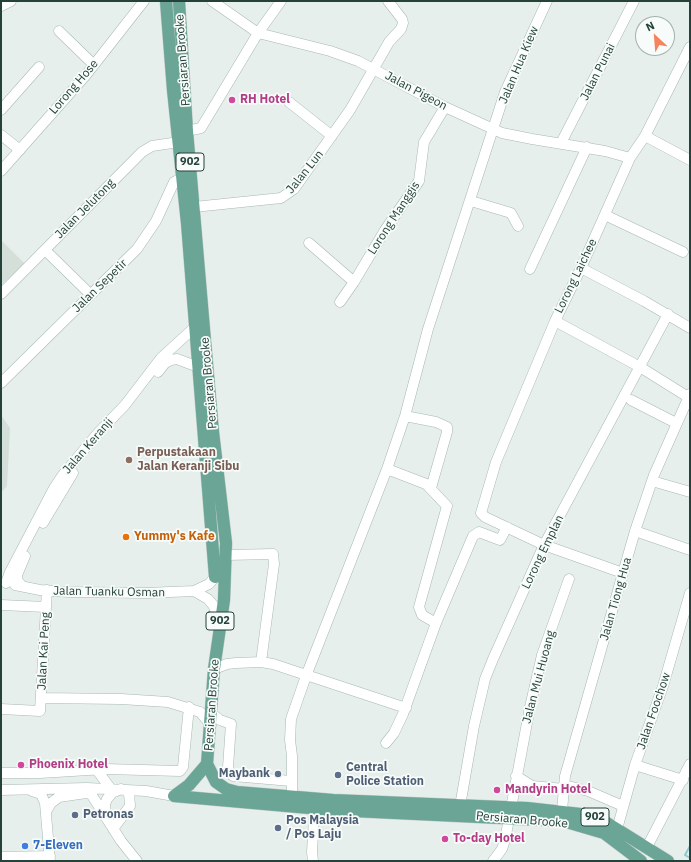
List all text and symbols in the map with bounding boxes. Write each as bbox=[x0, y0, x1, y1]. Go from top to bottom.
street label: Persiaran Brooke bbox=[173, 14, 193, 106]
north arrow bbox=[635, 16, 675, 56]
text: N bbox=[644, 18, 657, 34]
street label: Jalan Hua Kiew bbox=[496, 24, 542, 106]
street label: Jalan Punai bbox=[577, 41, 619, 103]
street label: Lorong Hose bbox=[46, 57, 102, 117]
street label: Jalan Pigeon bbox=[382, 69, 450, 113]
place label: RH Hotel bbox=[240, 93, 290, 107]
marker: RH Hotel bbox=[227, 95, 237, 105]
street label: Jalan Lun bbox=[283, 148, 327, 196]
road number: 902 bbox=[176, 153, 204, 171]
street label: Jalan Jelutong bbox=[52, 176, 118, 242]
street label: Lorong Manggis bbox=[365, 179, 423, 257]
street label: Lorong Laichee bbox=[552, 236, 600, 316]
street label: Jalan Sepetir bbox=[70, 256, 130, 316]
street label: Persiaran Brooke bbox=[198, 337, 220, 429]
street label: Jalan Keranji bbox=[60, 415, 116, 477]
place label: Perpustakaan Jalan Keranji Sibu bbox=[137, 446, 240, 474]
marker: Perpustakaan Jalan Keranji Sibu bbox=[124, 455, 134, 465]
street label: Lorong Emplan bbox=[519, 513, 567, 591]
place label: Yummy's Kafe bbox=[134, 530, 215, 544]
marker: Yummy's Kafe bbox=[121, 532, 131, 542]
street label: Jalan Tiong Hua bbox=[597, 556, 635, 642]
street label: Jalan Tuanku Osman bbox=[53, 584, 165, 600]
street label: Jalan Kai Peng bbox=[35, 612, 53, 690]
road number: 902 bbox=[206, 612, 234, 630]
street label: Jalan Mui Huoang bbox=[520, 629, 558, 725]
street label: Persiaran Brooke bbox=[202, 659, 222, 751]
street label: Jalan Foochow bbox=[634, 671, 674, 751]
place label: Phoenix Hotel bbox=[29, 758, 108, 772]
marker: Phoenix Hotel bbox=[16, 760, 26, 770]
place label: Central Police Station bbox=[346, 761, 424, 789]
place label: Maybank bbox=[219, 767, 270, 781]
marker: Maybank bbox=[273, 769, 283, 779]
marker: Central Police Station bbox=[333, 770, 343, 780]
place label: Mandyrin Hotel bbox=[505, 783, 591, 797]
marker: Mandyrin Hotel bbox=[492, 785, 502, 795]
place label: Petronas bbox=[83, 808, 134, 822]
road number: 902 bbox=[581, 808, 609, 826]
street label: Persiaran Brooke bbox=[476, 809, 568, 831]
marker: Petronas bbox=[70, 810, 80, 820]
place label: Pos Malaysia / Pos Laju bbox=[286, 814, 359, 842]
marker: Pos Malaysia / Pos Laju bbox=[273, 823, 283, 833]
place label: To-day Hotel bbox=[453, 832, 525, 846]
marker: To-day Hotel bbox=[440, 834, 450, 844]
place label: 7-Eleven bbox=[33, 839, 83, 853]
marker: 7-Eleven bbox=[20, 841, 30, 851]

